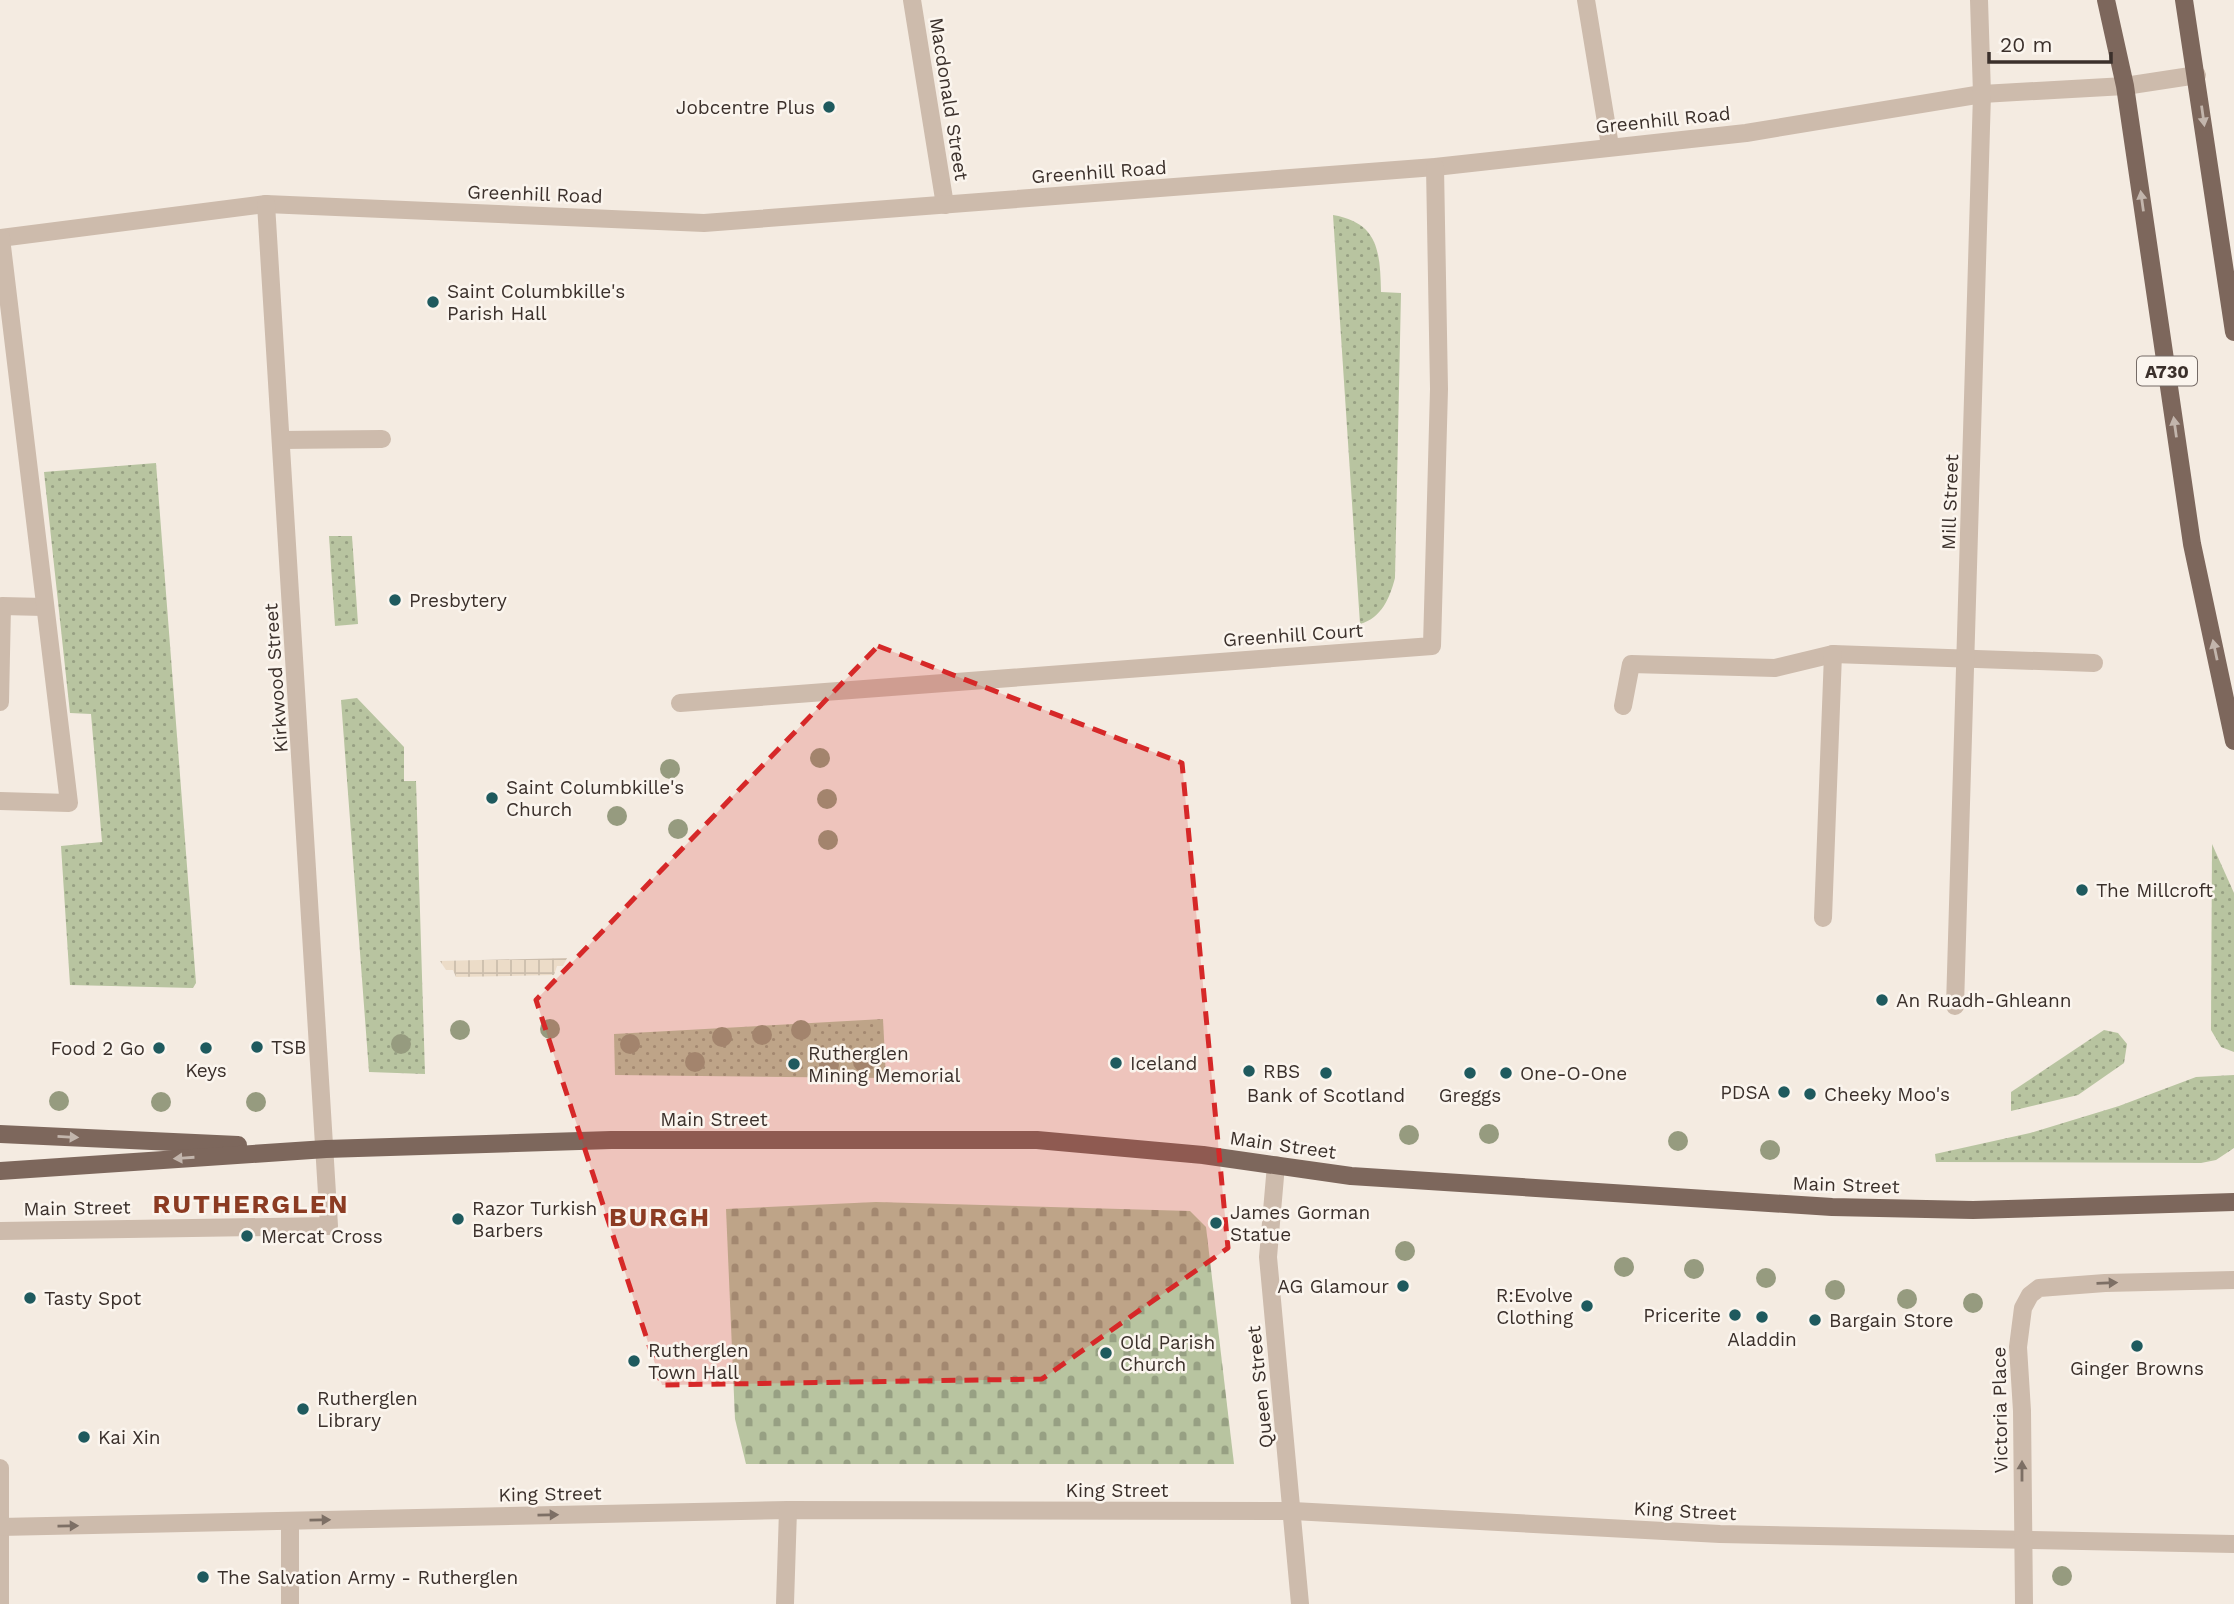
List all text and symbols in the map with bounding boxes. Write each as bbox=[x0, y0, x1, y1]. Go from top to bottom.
street label: Macdonald Street bbox=[925, 16, 973, 182]
scale bar bbox=[1989, 21, 2112, 65]
text: 20 m bbox=[2000, 32, 2052, 57]
place label: Jobcentre Plus bbox=[676, 96, 815, 119]
marker: Jobcentre Plus bbox=[821, 99, 837, 115]
street label: Greenhill Road bbox=[1594, 101, 1732, 139]
one-way arrow bbox=[2198, 105, 2209, 127]
street label: Greenhill Road bbox=[1031, 156, 1167, 188]
street label: Greenhill Road bbox=[467, 180, 603, 208]
one-way arrow bbox=[2136, 190, 2147, 212]
place label: Saint Columbkille's Parish Hall bbox=[447, 280, 625, 325]
marker: Saint Columbkille's Parish Hall bbox=[425, 294, 441, 310]
road number: A730 bbox=[2137, 356, 2197, 386]
one-way arrow bbox=[2169, 415, 2180, 437]
street label: Mill Street bbox=[1937, 454, 1963, 550]
place label: Presbytery bbox=[409, 589, 507, 612]
marker: Presbytery bbox=[387, 592, 403, 608]
street label: Kirkwood Street bbox=[259, 602, 293, 754]
street label: Greenhill Court bbox=[1222, 619, 1364, 651]
one-way arrow bbox=[2209, 639, 2220, 661]
place label: Saint Columbkille's Church bbox=[506, 776, 684, 821]
marker: Saint Columbkille's Church bbox=[484, 790, 500, 806]
place label: The Millcroft bbox=[2096, 879, 2213, 902]
marker: The Millcroft bbox=[2074, 882, 2090, 898]
place label: An Ruadh-Ghleann bbox=[1896, 989, 2072, 1012]
marker: An Ruadh-Ghleann bbox=[1874, 992, 1890, 1008]
place label: TSB bbox=[271, 1036, 307, 1059]
place label: Food 2 Go bbox=[51, 1037, 145, 1060]
marker: TSB bbox=[249, 1039, 265, 1055]
marker: Food 2 Go bbox=[151, 1040, 167, 1056]
marker: Keys bbox=[198, 1040, 214, 1056]
place label: Rutherglen Mining Memorial bbox=[808, 1042, 961, 1087]
place label: Iceland bbox=[1130, 1052, 1197, 1075]
marker: Iceland bbox=[1108, 1055, 1124, 1071]
marker: Rutherglen Mining Memorial bbox=[786, 1056, 802, 1072]
place label: Keys bbox=[185, 1059, 227, 1082]
place label: RBS bbox=[1263, 1060, 1300, 1083]
place label: One-O-One bbox=[1520, 1062, 1627, 1085]
marker: RBS bbox=[1241, 1063, 1257, 1079]
marker: Bank of Scotland bbox=[1318, 1065, 1334, 1081]
marker: Greggs bbox=[1462, 1065, 1478, 1081]
marker: One-O-One bbox=[1498, 1065, 1514, 1081]
place label: PDSA bbox=[1720, 1081, 1770, 1104]
place label: Cheeky Moo's bbox=[1824, 1083, 1950, 1106]
place label: Bank of Scotland bbox=[1247, 1084, 1405, 1107]
place label: Greggs bbox=[1439, 1084, 1501, 1107]
marker: PDSA bbox=[1776, 1084, 1792, 1100]
marker: Cheeky Moo's bbox=[1802, 1086, 1818, 1102]
street label: Main Street bbox=[660, 1108, 768, 1131]
street label: Main Street bbox=[1228, 1126, 1338, 1164]
one-way arrow bbox=[57, 1132, 79, 1143]
one-way arrow bbox=[173, 1153, 195, 1164]
street label: Main Street bbox=[1792, 1172, 1900, 1198]
district label: RUTHERGLEN bbox=[153, 1189, 349, 1219]
street label: Main Street bbox=[23, 1196, 131, 1220]
place label: Razor Turkish Barbers bbox=[472, 1197, 597, 1242]
place label: James Gorman Statue bbox=[1230, 1201, 1370, 1246]
district label: BURGH bbox=[609, 1202, 711, 1232]
marker: Razor Turkish Barbers bbox=[450, 1211, 466, 1227]
marker: James Gorman Statue bbox=[1208, 1215, 1224, 1231]
place label: Mercat Cross bbox=[261, 1225, 383, 1248]
marker: Mercat Cross bbox=[239, 1228, 255, 1244]
place label: AG Glamour bbox=[1277, 1275, 1389, 1298]
marker: AG Glamour bbox=[1395, 1278, 1411, 1294]
one-way arrow bbox=[2096, 1278, 2118, 1289]
place label: R:Evolve Clothing bbox=[1496, 1284, 1574, 1329]
place label: Tasty Spot bbox=[44, 1287, 141, 1310]
marker: Tasty Spot bbox=[22, 1290, 38, 1306]
marker: R:Evolve Clothing bbox=[1579, 1298, 1595, 1314]
place label: Pricerite bbox=[1643, 1304, 1721, 1327]
marker: Pricerite bbox=[1727, 1307, 1743, 1323]
marker: Aladdin bbox=[1754, 1309, 1770, 1325]
place label: Bargain Store bbox=[1829, 1309, 1954, 1332]
marker: Bargain Store bbox=[1807, 1312, 1823, 1328]
street label: Queen Street bbox=[1242, 1324, 1278, 1450]
place label: Aladdin bbox=[1727, 1328, 1797, 1351]
place label: Old Parish Church bbox=[1120, 1331, 1215, 1376]
marker: Ginger Browns bbox=[2129, 1338, 2145, 1354]
place label: Rutherglen Town Hall bbox=[648, 1339, 749, 1384]
marker: Old Parish Church bbox=[1098, 1345, 1114, 1361]
street label: Victoria Place bbox=[1987, 1346, 2013, 1474]
marker: Rutherglen Town Hall bbox=[626, 1353, 642, 1369]
place label: Ginger Browns bbox=[2070, 1357, 2204, 1380]
place label: Rutherglen Library bbox=[317, 1387, 418, 1432]
marker: Rutherglen Library bbox=[295, 1401, 311, 1417]
place label: Kai Xin bbox=[98, 1426, 161, 1449]
marker: Kai Xin bbox=[76, 1429, 92, 1445]
one-way arrow bbox=[2016, 1459, 2028, 1481]
street label: King Street bbox=[1065, 1479, 1169, 1502]
street label: King Street bbox=[498, 1482, 602, 1506]
street label: King Street bbox=[1633, 1497, 1737, 1525]
one-way arrow bbox=[537, 1510, 559, 1521]
one-way arrow bbox=[309, 1514, 331, 1526]
one-way arrow bbox=[57, 1520, 79, 1531]
place label: The Salvation Army - Rutherglen bbox=[217, 1566, 518, 1589]
marker: The Salvation Army - Rutherglen bbox=[195, 1569, 211, 1585]

